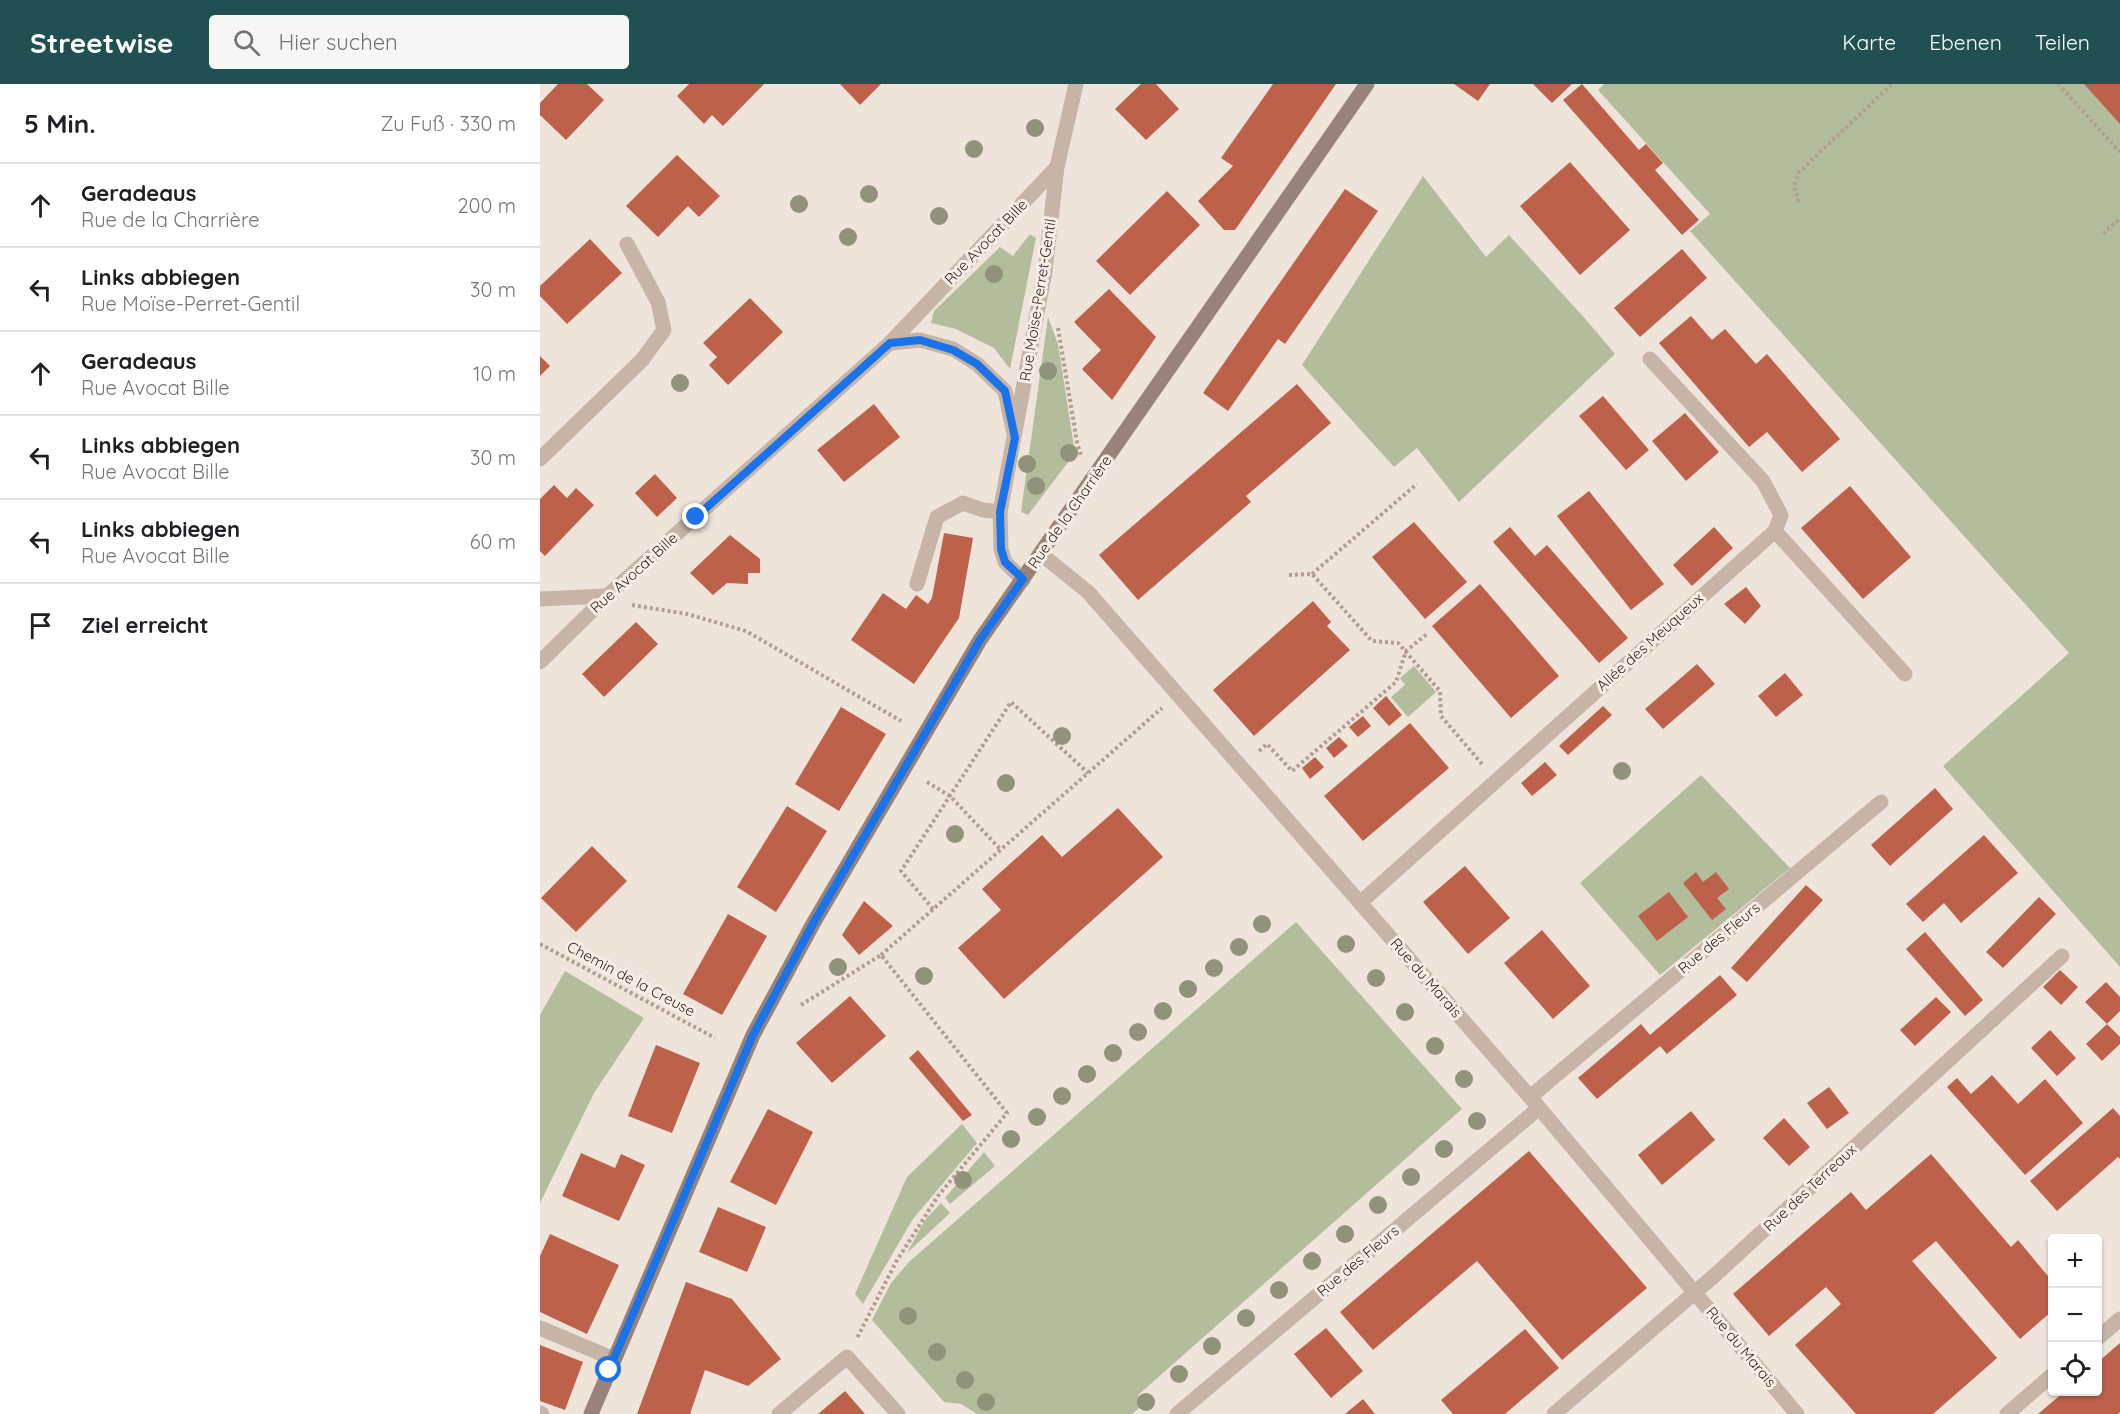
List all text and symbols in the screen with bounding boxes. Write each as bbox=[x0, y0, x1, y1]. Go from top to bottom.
search box bbox=[209, 15, 629, 69]
text: Streetwise bbox=[30, 25, 173, 60]
icon: search bbox=[230, 26, 263, 59]
text: Hier suchen bbox=[278, 28, 398, 56]
text: Karte bbox=[1842, 29, 1896, 55]
text: Ebenen bbox=[1929, 29, 2002, 55]
text: Teilen bbox=[2035, 29, 2090, 55]
text: 5 Min. bbox=[24, 107, 96, 140]
text: Zu Fuß · 330 m bbox=[380, 111, 516, 136]
text: Geradeaus bbox=[81, 179, 196, 207]
icon: ahead bbox=[24, 189, 57, 222]
text: 200 m bbox=[457, 193, 516, 218]
street label: Rue Avocat Bille bbox=[940, 195, 1031, 288]
text: Rue de la Charrière bbox=[81, 207, 259, 232]
street label: Rue Moïse-Perret-Gentil bbox=[1015, 217, 1060, 383]
text: Links abbiegen bbox=[81, 263, 240, 291]
icon: left bbox=[24, 273, 57, 306]
text: 30 m bbox=[470, 277, 516, 302]
text: Rue Moïse-Perret-Gentil bbox=[81, 291, 300, 316]
text: Geradeaus bbox=[81, 347, 196, 375]
icon: ahead bbox=[24, 357, 57, 390]
text: 10 m bbox=[473, 361, 516, 386]
text: Rue Avocat Bille bbox=[81, 375, 230, 400]
text: Links abbiegen bbox=[81, 431, 240, 459]
icon: left bbox=[24, 441, 57, 474]
text: 30 m bbox=[470, 445, 516, 470]
street label: Rue de la Charrière bbox=[1023, 451, 1116, 572]
text: Rue Avocat Bille bbox=[81, 459, 230, 484]
route end bbox=[682, 503, 708, 529]
text: Links abbiegen bbox=[81, 515, 240, 543]
icon: left bbox=[24, 525, 57, 558]
street label: Rue Avocat Bille bbox=[586, 528, 681, 617]
text: 60 m bbox=[470, 529, 516, 554]
text: Rue Avocat Bille bbox=[81, 543, 230, 568]
street label: Allée des Meuqueux bbox=[1592, 589, 1707, 695]
icon: arrive bbox=[24, 609, 57, 642]
text: Ziel erreicht bbox=[81, 611, 209, 639]
street label: Rue des Fleurs bbox=[1674, 898, 1764, 977]
street label: Rue du Marais bbox=[1387, 934, 1466, 1021]
street label: Chemin de la Creuse bbox=[564, 937, 699, 1020]
street label: Rue des Terreaux bbox=[1759, 1140, 1860, 1235]
street label: Rue des Fleurs bbox=[1313, 1221, 1403, 1300]
map controls bbox=[2048, 1234, 2102, 1396]
button: + bbox=[2048, 1234, 2102, 1288]
button: − bbox=[2048, 1288, 2102, 1342]
street label: Rue du Marais bbox=[1702, 1302, 1781, 1391]
button: locate bbox=[2048, 1342, 2102, 1396]
route start bbox=[595, 1356, 621, 1382]

